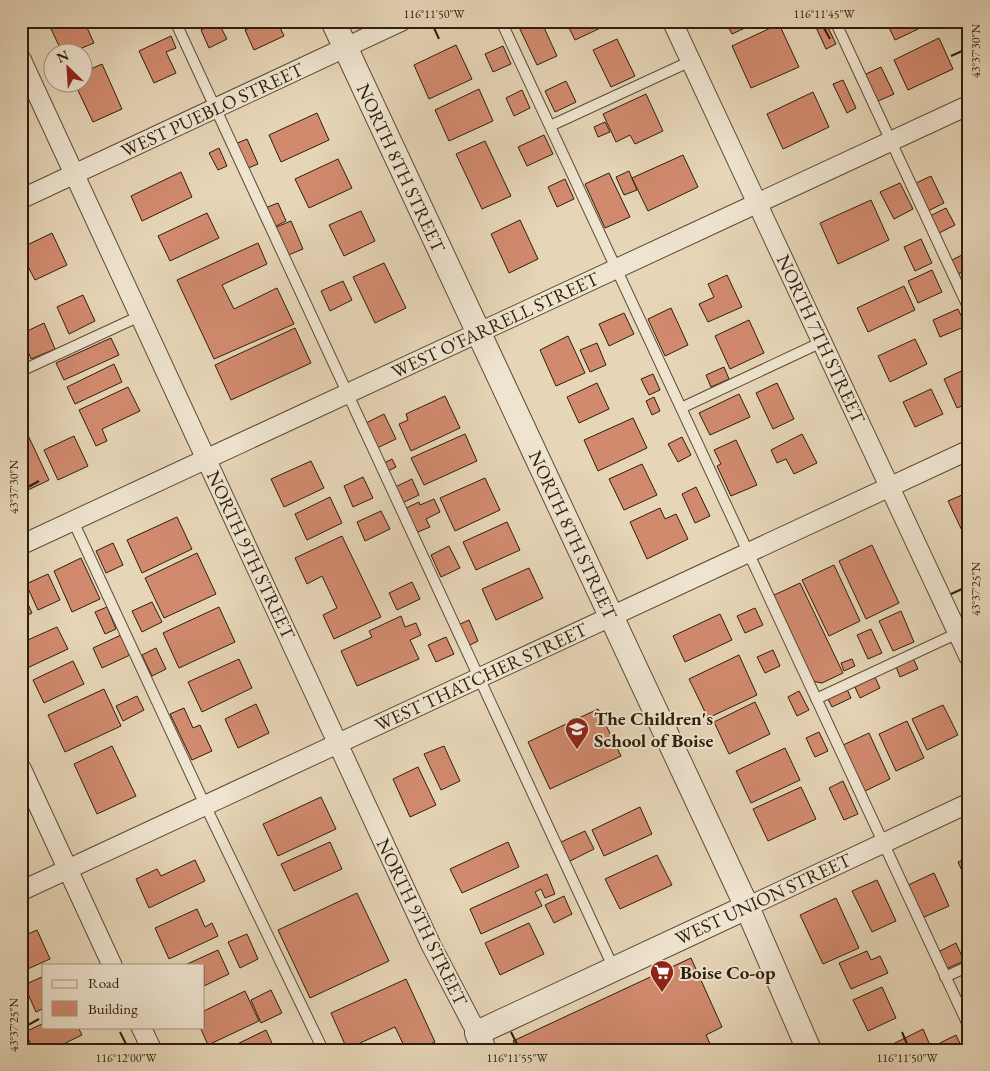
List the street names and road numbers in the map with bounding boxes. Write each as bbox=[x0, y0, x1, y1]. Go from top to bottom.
street label: WEST PUEBLO STREET bbox=[117, 57, 307, 163]
street label: NORTH 8TH STREET bbox=[351, 80, 451, 257]
street label: NORTH 7TH STREET bbox=[771, 251, 871, 428]
street label: WEST O'FARRELL STREET bbox=[387, 266, 603, 384]
street label: NORTH 8TH STREET bbox=[523, 447, 623, 624]
street label: NORTH 9TH STREET bbox=[201, 467, 301, 644]
street label: WEST THATCHER STREET bbox=[371, 617, 591, 737]
street label: NORTH 9TH STREET bbox=[371, 834, 474, 1010]
street label: WEST UNION STREET bbox=[671, 847, 855, 951]

